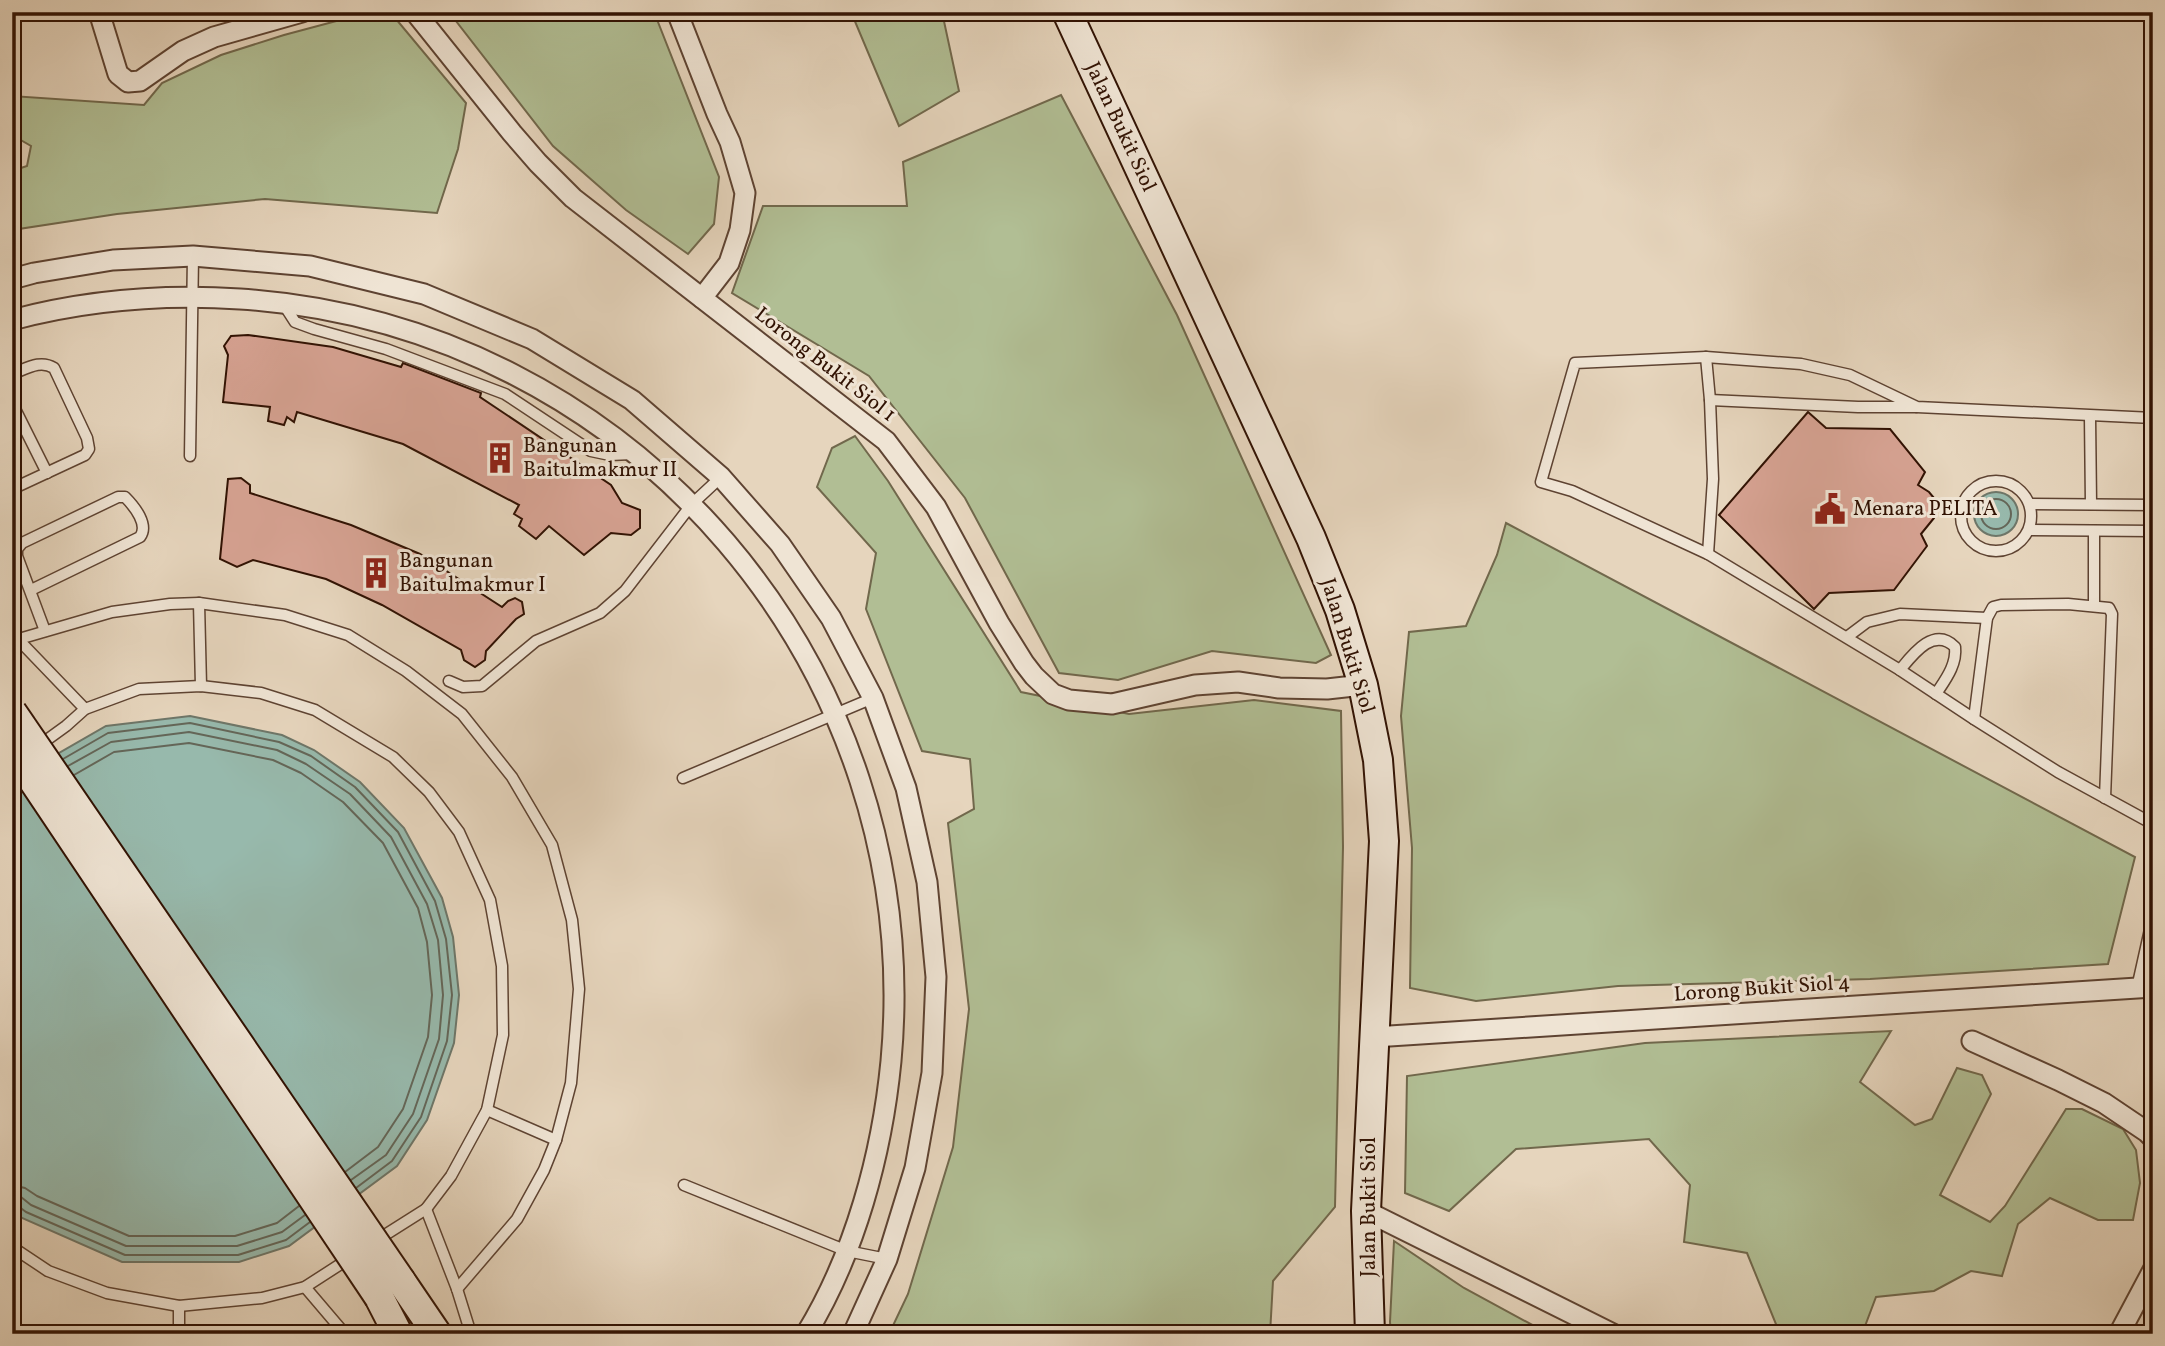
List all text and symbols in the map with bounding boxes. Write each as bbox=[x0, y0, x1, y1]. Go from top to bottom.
street label: Jalan Bukit Siol bbox=[1077, 57, 1163, 197]
street label: Lorong Bukit Siol 1 bbox=[748, 301, 902, 429]
place label: Bangunan Baitulmakmur II bbox=[523, 432, 677, 485]
building icon: Bangunan Baitulmakmur II bbox=[483, 441, 517, 475]
public building icon: Menara PELITA bbox=[1813, 492, 1847, 526]
place label: Menara PELITA bbox=[1853, 495, 1998, 524]
place label: Bangunan Baitulmakmur I bbox=[399, 547, 546, 600]
building icon: Bangunan Baitulmakmur I bbox=[359, 556, 393, 590]
street label: Jalan Bukit Siol bbox=[1313, 575, 1381, 717]
street label: Lorong Bukit Siol 4 bbox=[1673, 968, 1851, 1010]
street label: Jalan Bukit Siol bbox=[1355, 1137, 1384, 1277]

